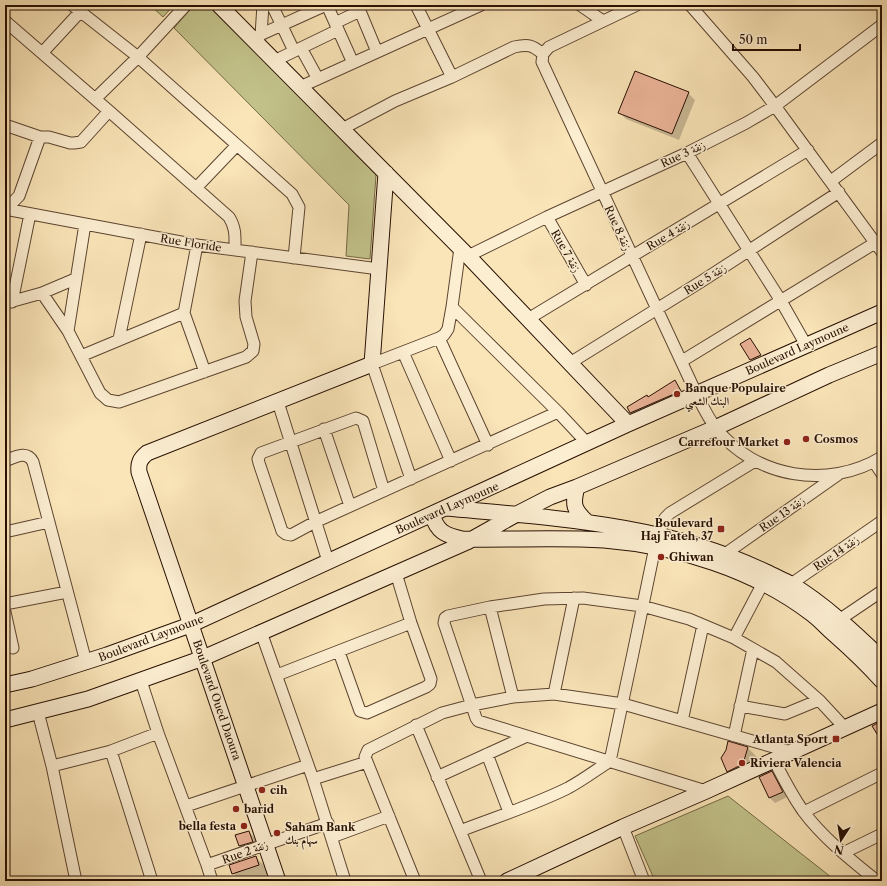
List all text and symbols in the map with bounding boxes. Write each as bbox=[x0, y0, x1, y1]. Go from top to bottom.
scale bar bbox=[733, 26, 800, 52]
text: 50 m bbox=[739, 32, 768, 47]
street label: Rue 3 زنقة bbox=[658, 138, 708, 170]
street label: Rue 8 زنقة bbox=[601, 203, 635, 253]
street label: Rue 4 زنقة bbox=[644, 217, 692, 253]
street label: Rue 7 زنقة bbox=[548, 227, 584, 275]
street label: Rue Floride bbox=[159, 231, 223, 255]
street label: Rue 5 زنقة bbox=[681, 260, 729, 298]
street label: Boulevard Laymoune bbox=[743, 320, 851, 378]
place label: Banque Populaire البنك الشعبي bbox=[685, 381, 786, 412]
marker: Banque Populaire البنك الشعبي bbox=[672, 389, 682, 399]
place label: Cosmos bbox=[814, 432, 858, 446]
marker: Cosmos bbox=[801, 434, 811, 444]
place label: Carrefour Market bbox=[679, 435, 780, 449]
marker: Carrefour Market bbox=[782, 437, 792, 447]
street label: Boulevard Laymoune bbox=[393, 479, 501, 537]
street label: Rue 13 زنقة bbox=[757, 493, 807, 535]
place label: Boulevard Haj Fateh, 37 bbox=[641, 516, 714, 543]
marker: Boulevard Haj Fateh, 37 bbox=[716, 524, 726, 534]
street label: Rue 14 زنقة bbox=[810, 532, 862, 574]
place label: Ghiwan bbox=[669, 550, 714, 564]
marker: Ghiwan bbox=[656, 552, 666, 562]
street label: Boulevard Laymoune bbox=[96, 611, 206, 665]
street label: Boulevard Oued Daoura bbox=[190, 638, 244, 762]
place label: Atlanta Sport bbox=[752, 732, 829, 746]
marker: Atlanta Sport bbox=[831, 734, 841, 744]
place label: Riviera Valencia bbox=[750, 756, 842, 770]
marker: Riviera Valencia bbox=[737, 758, 747, 768]
place label: cih bbox=[270, 783, 288, 797]
marker: cih bbox=[257, 785, 267, 795]
place label: barid bbox=[243, 802, 275, 816]
marker: barid bbox=[231, 804, 241, 814]
place label: bella festa bbox=[178, 819, 237, 833]
place label: Saham Bank سهام بنك bbox=[285, 820, 356, 850]
north arrow bbox=[821, 820, 861, 860]
marker: bella festa bbox=[239, 821, 249, 831]
marker: Saham Bank سهام بنك bbox=[272, 828, 282, 838]
street label: Rue 2 زنقة bbox=[220, 837, 270, 867]
text: N bbox=[832, 842, 845, 858]

